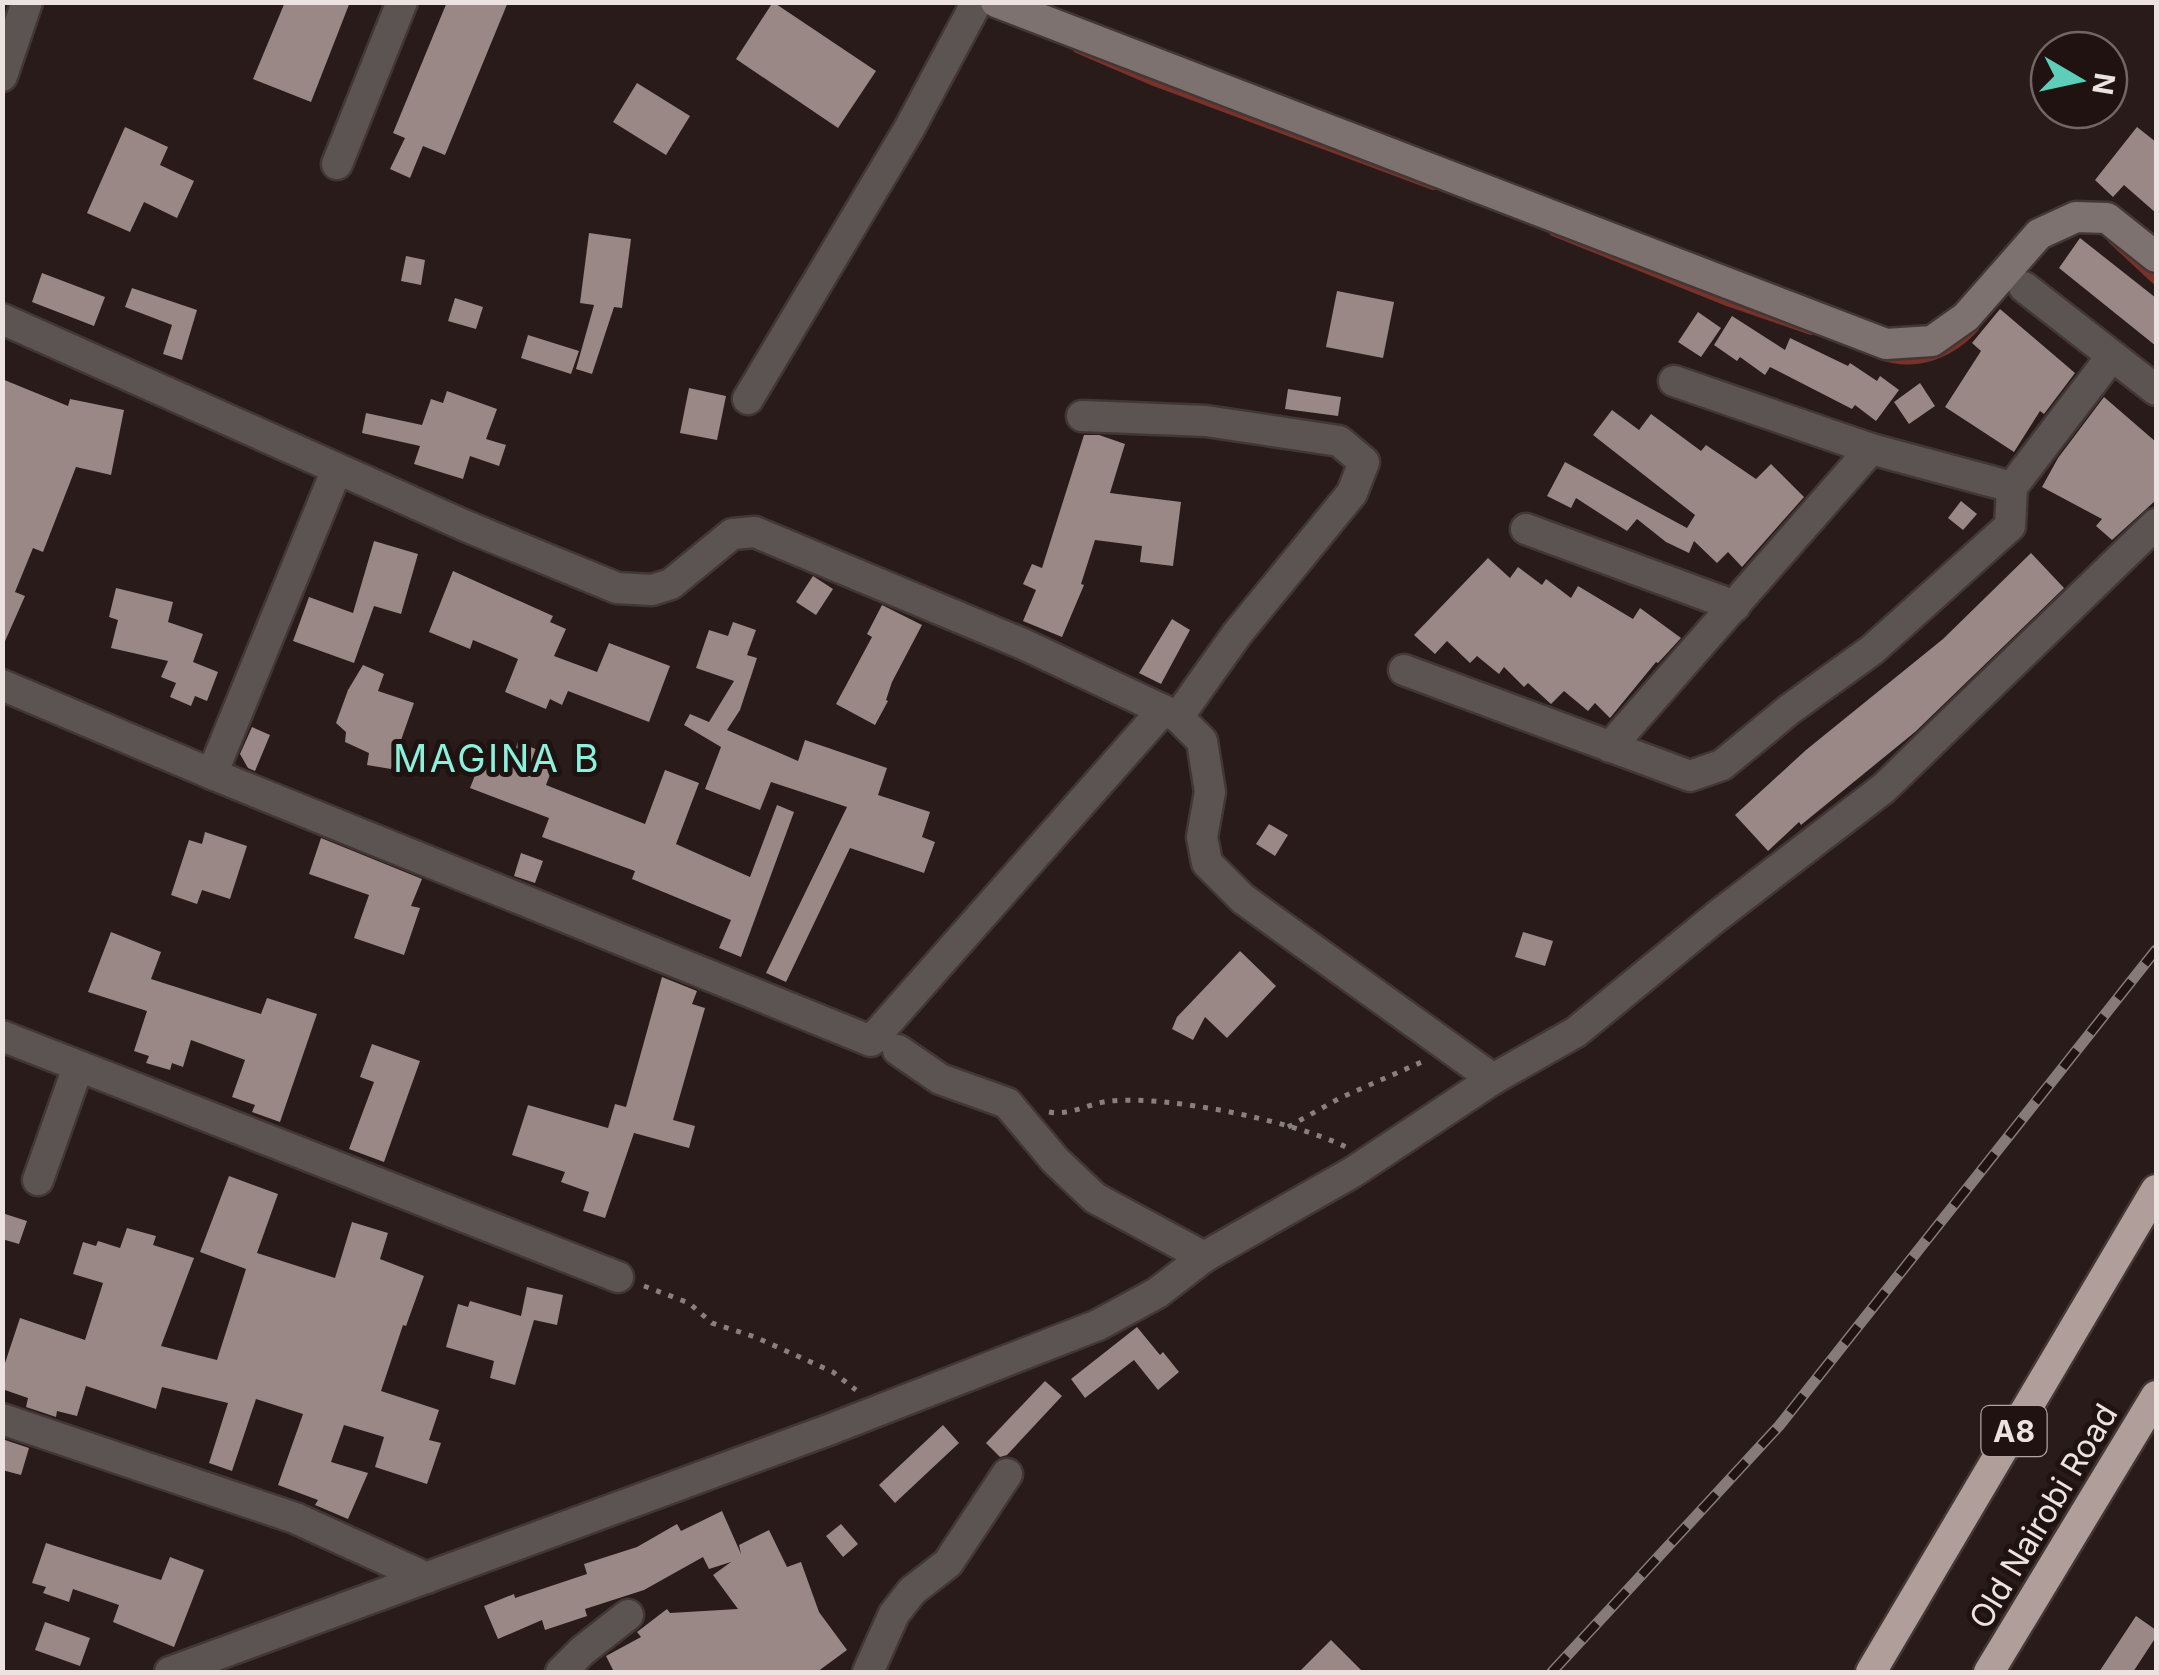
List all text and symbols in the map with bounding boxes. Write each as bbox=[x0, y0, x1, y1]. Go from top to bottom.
north arrow bbox=[2029, 30, 2129, 130]
text: N bbox=[2085, 71, 2122, 97]
district label: MAGINA B bbox=[393, 735, 601, 781]
street label: Old Nairobi Road bbox=[1961, 1397, 2125, 1635]
road number: A8 bbox=[1982, 1406, 2046, 1456]

